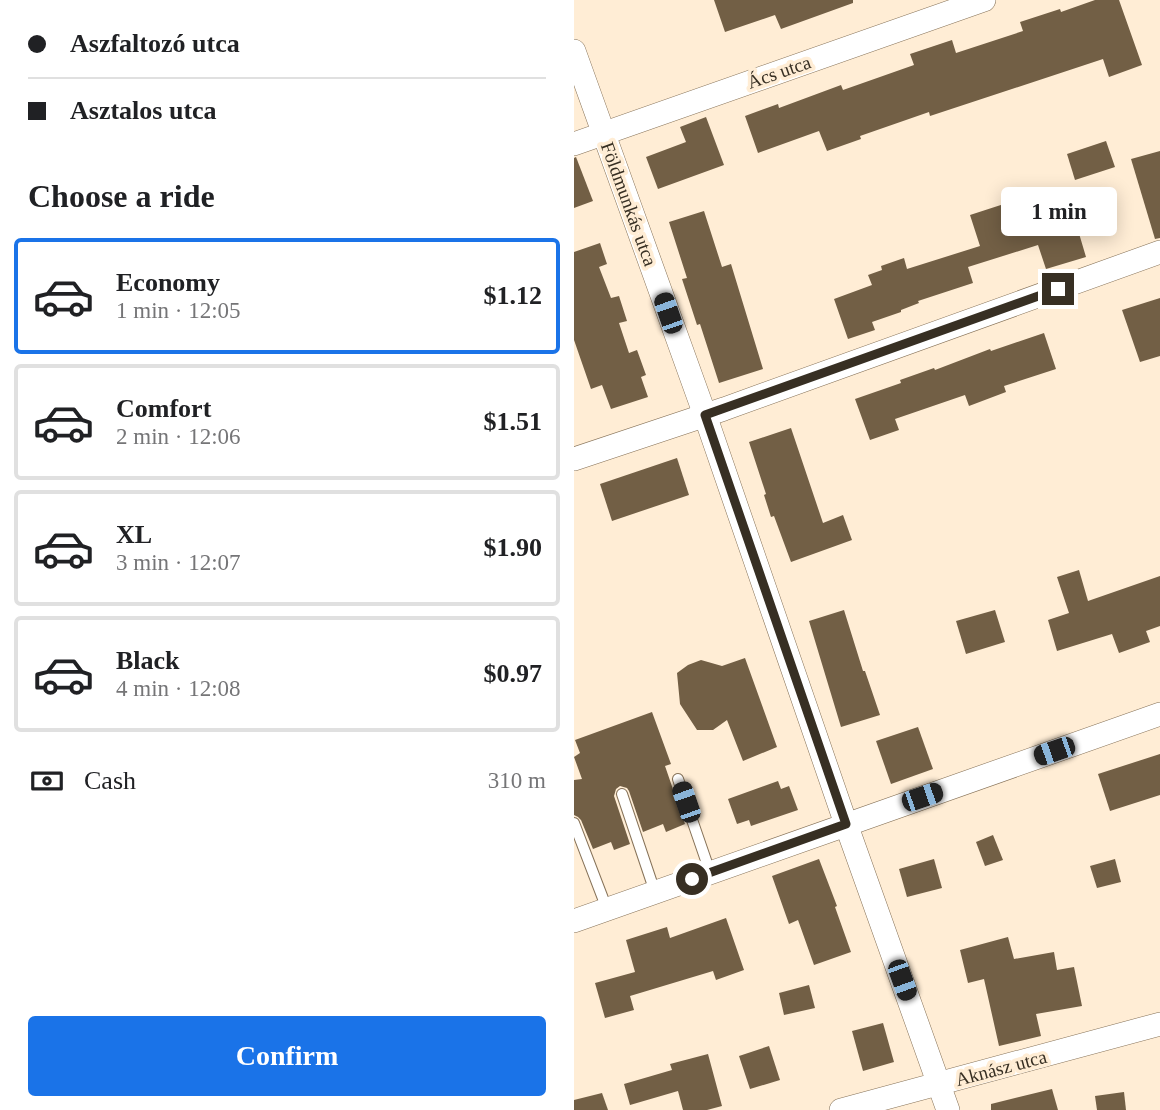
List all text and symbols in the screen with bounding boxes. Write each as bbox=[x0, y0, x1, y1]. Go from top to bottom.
text: Aszfaltozó utca bbox=[70, 29, 240, 58]
street label: Ács utca bbox=[744, 51, 814, 93]
text: Asztalos utca bbox=[70, 96, 217, 125]
street label: Földmunkás utca bbox=[597, 139, 661, 269]
text: Choose a ride bbox=[28, 178, 215, 214]
callout: 1 min bbox=[1000, 188, 1116, 236]
text: 1 min bbox=[1031, 199, 1087, 224]
icon: car bbox=[32, 265, 95, 328]
text: Economy bbox=[116, 268, 220, 297]
route end bbox=[1042, 273, 1074, 305]
text: $1.12 bbox=[484, 281, 542, 310]
car bbox=[652, 290, 685, 336]
text: 1 min · 12:05 bbox=[116, 298, 241, 323]
icon: car bbox=[32, 391, 95, 454]
text: Comfort bbox=[116, 394, 211, 423]
text: $1.51 bbox=[484, 407, 542, 436]
text: 2 min · 12:06 bbox=[116, 424, 241, 449]
icon: car bbox=[32, 517, 95, 580]
text: XL bbox=[116, 520, 152, 549]
text: $1.90 bbox=[484, 533, 542, 562]
text: 3 min · 12:07 bbox=[116, 550, 241, 575]
icon: car bbox=[32, 643, 95, 706]
text: Black bbox=[116, 646, 180, 675]
text: $0.97 bbox=[484, 659, 542, 688]
text: 4 min · 12:08 bbox=[116, 676, 241, 701]
car bbox=[1031, 734, 1078, 768]
icon: cash bbox=[28, 762, 66, 800]
text: Cash bbox=[84, 766, 136, 795]
text: 310 m bbox=[488, 768, 546, 793]
car bbox=[670, 779, 703, 825]
car bbox=[899, 780, 946, 814]
route start bbox=[676, 863, 708, 895]
car bbox=[885, 957, 920, 1003]
button: Confirm bbox=[28, 1016, 546, 1096]
street label: Aknász utca bbox=[953, 1046, 1049, 1090]

